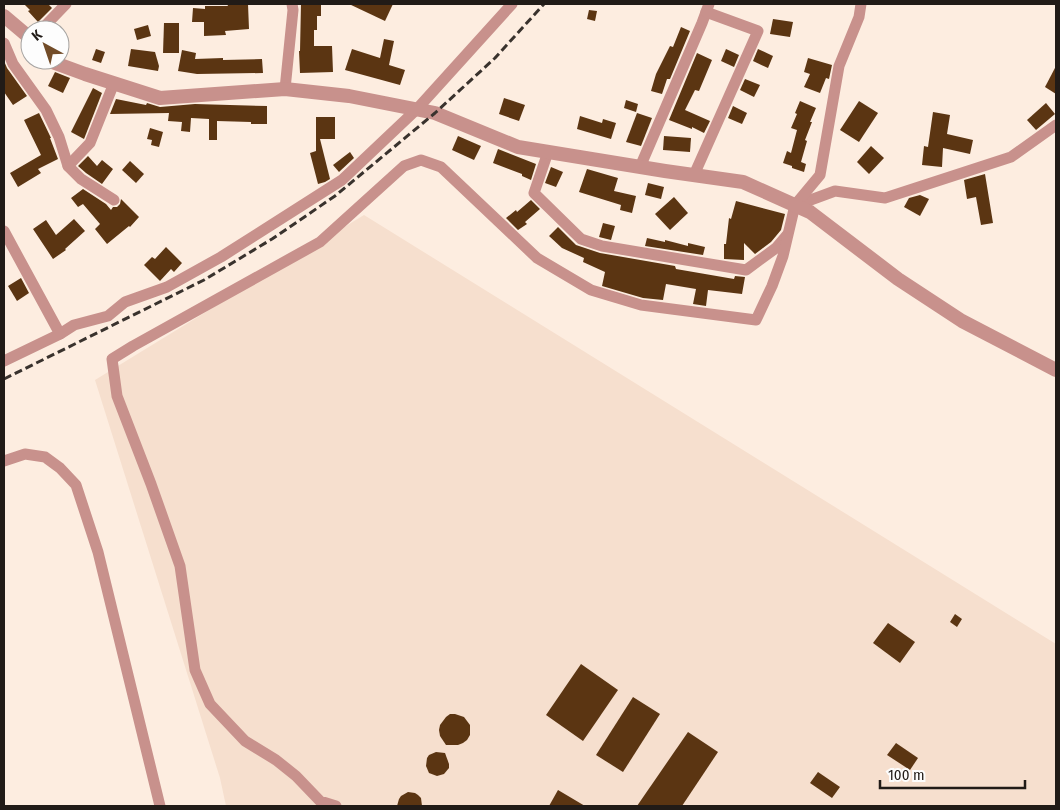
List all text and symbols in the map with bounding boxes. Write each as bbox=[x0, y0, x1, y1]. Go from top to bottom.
north arrow bbox=[20, 20, 70, 70]
text: K bbox=[28, 26, 46, 45]
scale bar bbox=[880, 758, 1025, 790]
text: 100 m bbox=[888, 766, 925, 784]

